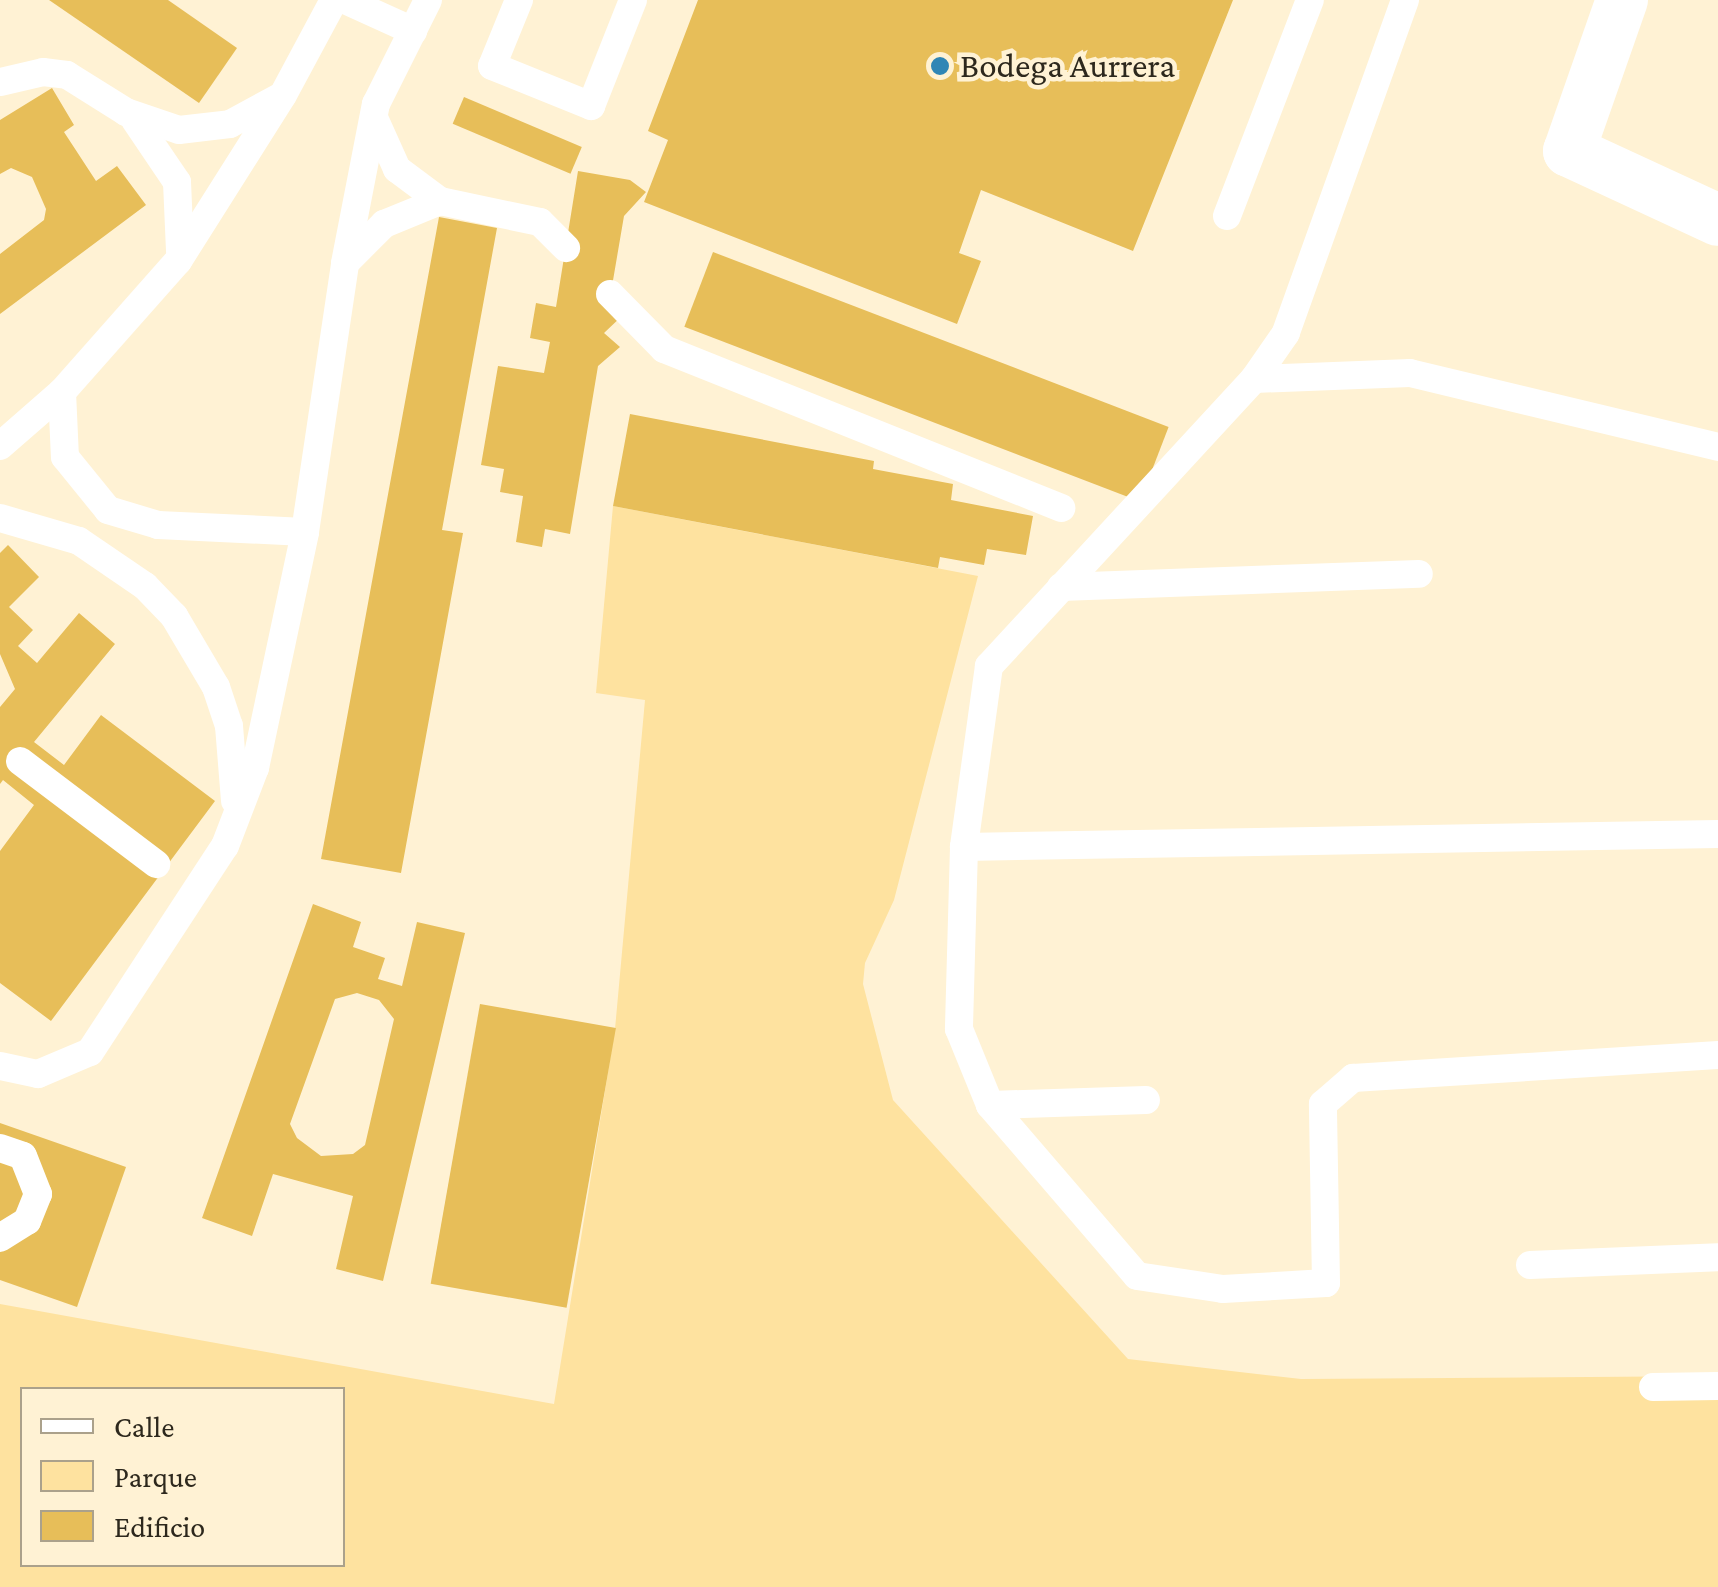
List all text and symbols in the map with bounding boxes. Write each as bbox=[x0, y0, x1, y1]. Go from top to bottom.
place label: Bodega Aurrera bbox=[960, 45, 1175, 87]
marker: Bodega Aurrera bbox=[929, 55, 951, 77]
legend bbox=[20, 1387, 345, 1567]
text: Calle bbox=[114, 1410, 174, 1443]
text: Parque bbox=[114, 1460, 197, 1493]
text: Edificio bbox=[114, 1510, 205, 1543]

